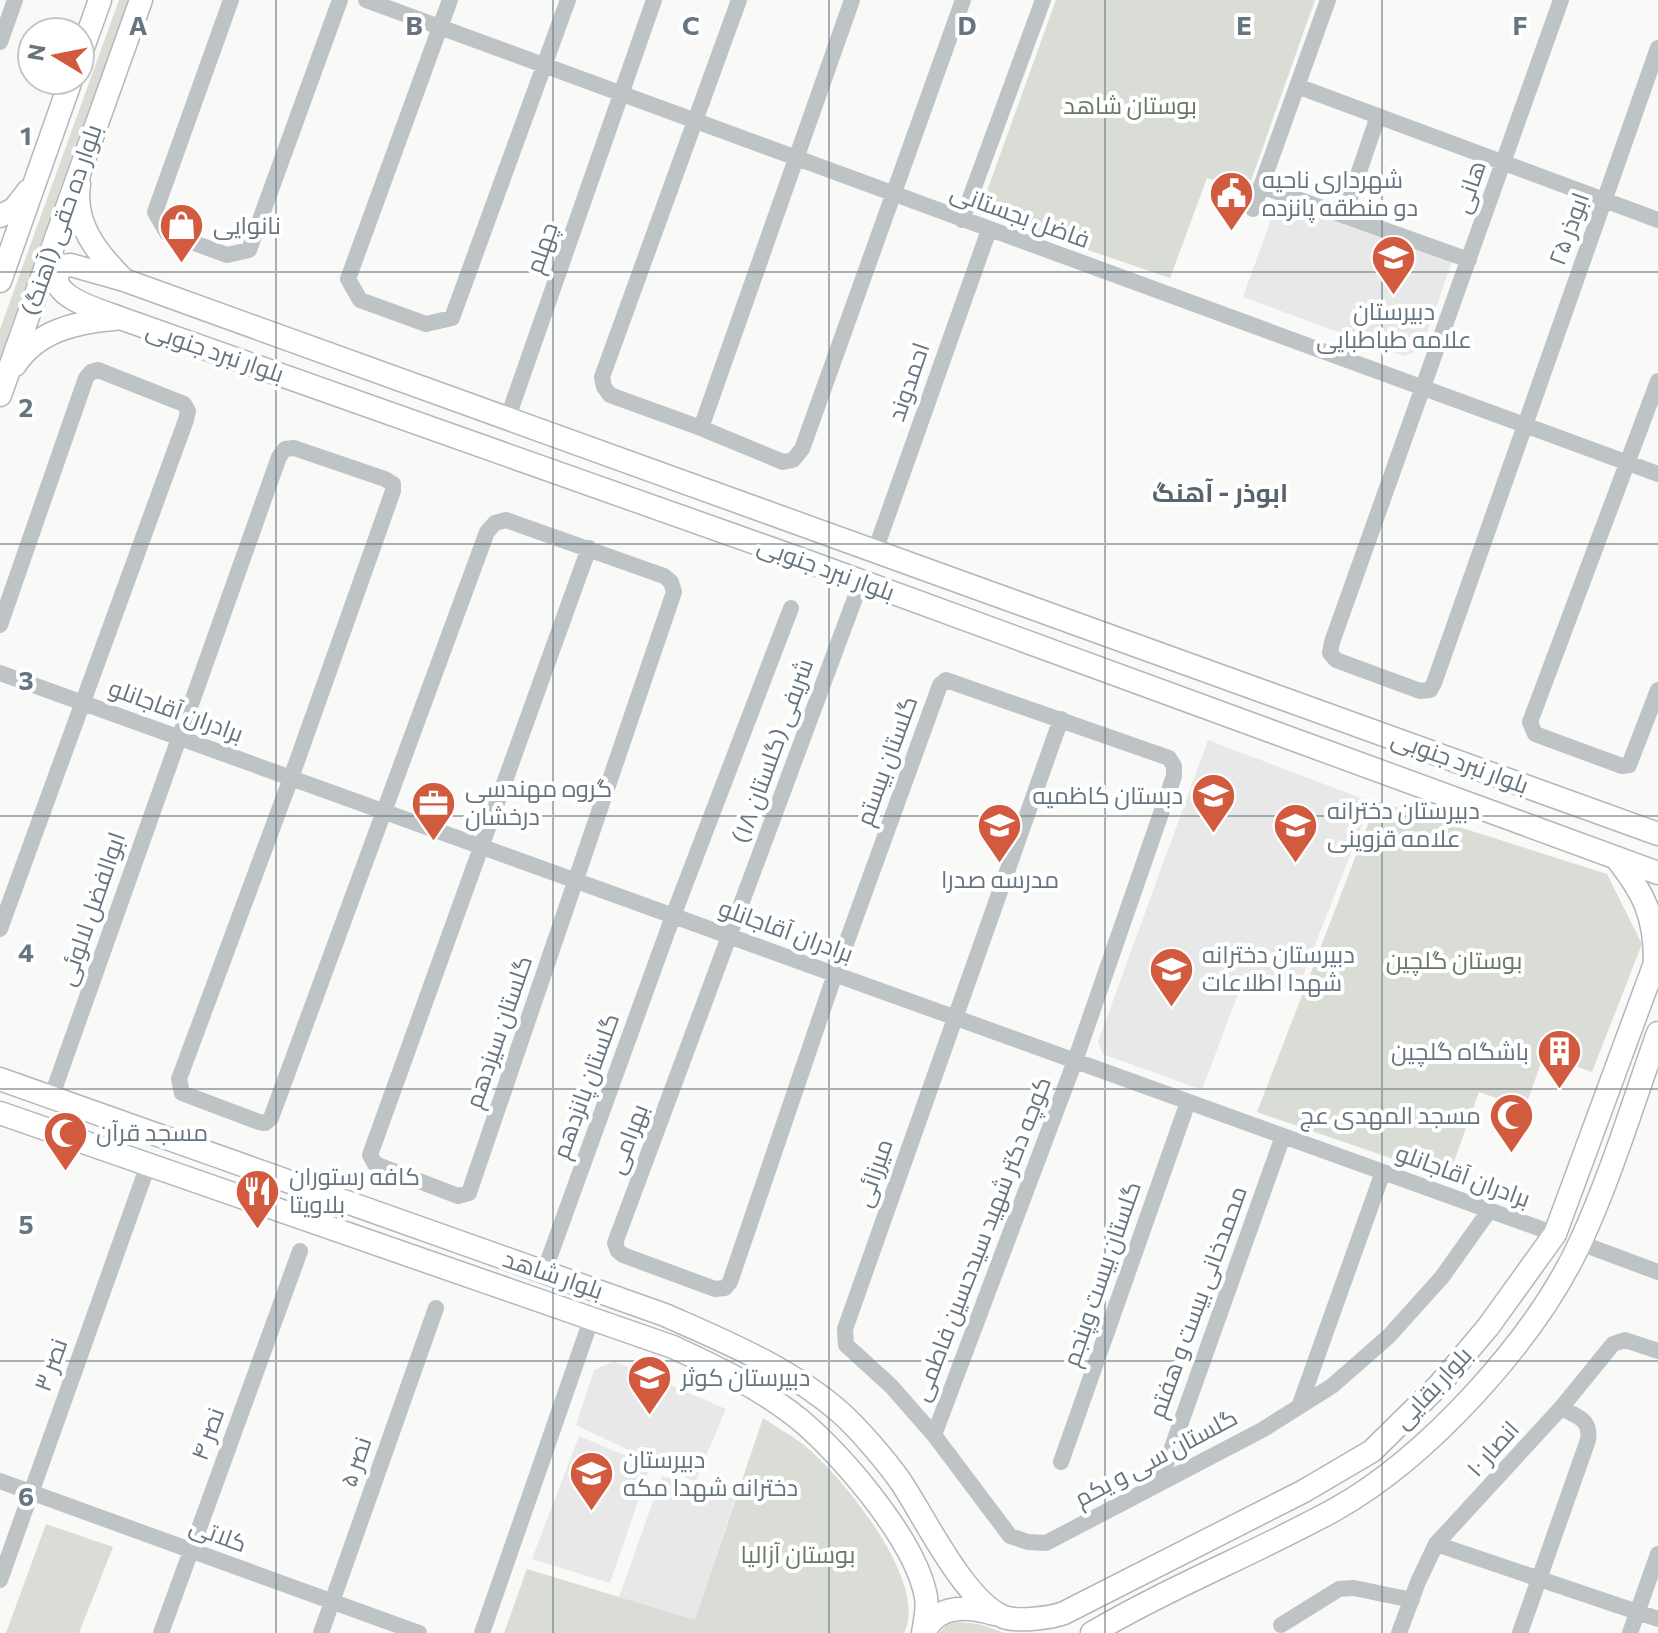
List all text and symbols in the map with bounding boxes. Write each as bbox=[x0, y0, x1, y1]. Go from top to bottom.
text: A bbox=[129, 9, 148, 40]
text: B bbox=[405, 9, 423, 40]
text: C bbox=[682, 9, 700, 40]
text: D bbox=[957, 9, 977, 40]
text: E bbox=[1236, 9, 1252, 40]
text: F bbox=[1512, 9, 1528, 40]
north arrow bbox=[16, 16, 96, 96]
text: N bbox=[21, 42, 51, 63]
park label: بوستان شاهد bbox=[1063, 90, 1197, 120]
text: 1 bbox=[20, 119, 32, 150]
street label: بلوار ده حقی (آهنگ) bbox=[14, 120, 108, 319]
street label: هانی bbox=[1446, 156, 1492, 217]
place label: شهرداری ناحیه دو منطقه پانزده bbox=[1262, 164, 1418, 224]
public building icon: شهرداری ناحیه دو منطقه پانزده bbox=[1207, 170, 1255, 233]
street label: فاضل بجستانی bbox=[947, 176, 1094, 254]
street label: ابوذر ۲۵ bbox=[1541, 188, 1594, 269]
shop icon: نانوایی bbox=[158, 202, 206, 265]
place label: نانوایی bbox=[213, 210, 281, 240]
street label: چهلم bbox=[518, 218, 566, 278]
school or university icon: دبیرستان علامه طباطبایی bbox=[1370, 234, 1418, 297]
place label: دبیرستان علامه طباطبایی bbox=[1316, 296, 1472, 354]
street label: بلوار نبرد جنوبی bbox=[142, 313, 288, 389]
street label: احمدوند bbox=[881, 338, 935, 425]
text: 2 bbox=[19, 391, 33, 422]
district label: ابوذر - آهنگ bbox=[1152, 476, 1288, 508]
street label: بلوار نبرد جنوبی bbox=[754, 529, 899, 607]
street label: شریفی (گلستان ۱۸) bbox=[725, 654, 819, 847]
text: 3 bbox=[18, 664, 34, 695]
street label: برادران آقاجانلو bbox=[105, 672, 248, 748]
street label: گلستان بیستم bbox=[849, 692, 925, 830]
street label: بلوار نبرد جنوبی bbox=[1388, 722, 1533, 800]
school or university icon: دبستان کاظمیه bbox=[1190, 772, 1238, 835]
place label: گروه مهندسی درخشان bbox=[465, 773, 612, 831]
office icon: گروه مهندسی درخشان bbox=[410, 779, 458, 842]
place label: دبستان کاظمیه bbox=[1033, 780, 1183, 810]
place label: دبیرستان دخترانه علامه قزوینی bbox=[1327, 795, 1480, 853]
school or university icon: دبیرستان دخترانه علامه قزوینی bbox=[1272, 801, 1320, 864]
school or university icon: مدرسه صدرا bbox=[976, 802, 1024, 865]
street label: ابوالفضل لالوئی bbox=[51, 828, 131, 989]
place label: مدرسه صدرا bbox=[941, 864, 1059, 893]
street label: برادران آقاجانلو bbox=[715, 892, 858, 968]
text: 4 bbox=[18, 936, 34, 967]
place label: دبیرستان دخترانه شهدا اطلاعات bbox=[1202, 939, 1355, 997]
school or university icon: دبیرستان دخترانه شهدا اطلاعات bbox=[1147, 945, 1195, 1008]
park label: بوستان گلچین bbox=[1386, 945, 1522, 977]
street label: گلستان سیزدهم bbox=[458, 951, 540, 1113]
street label: گلستان پانزدهم bbox=[545, 1009, 627, 1163]
building icon: باشگاه گلچین bbox=[1536, 1028, 1584, 1091]
place label: باشگاه گلچین bbox=[1391, 1036, 1529, 1068]
street label: کوچه دکتر شهید سیدحسین فاطمی bbox=[905, 1072, 1059, 1406]
mosque icon: مسجد المهدی عج bbox=[1488, 1092, 1536, 1155]
street label: بهرامی bbox=[600, 1099, 654, 1178]
place label: مسجد المهدی عج bbox=[1300, 1100, 1481, 1132]
mosque icon: مسجد قرآن bbox=[41, 1109, 89, 1172]
place label: مسجد قرآن bbox=[96, 1117, 208, 1147]
street label: میرزائی bbox=[847, 1135, 899, 1211]
street label: برادران آقاجانلو bbox=[1392, 1137, 1535, 1213]
place label: کافه رستوران بلاویتا bbox=[289, 1161, 420, 1218]
restaurant icon: کافه رستوران بلاویتا bbox=[234, 1167, 282, 1230]
street label: گلستان بیست وپنجم bbox=[1055, 1177, 1149, 1371]
street label: محمدخانی بیست و هفتم bbox=[1141, 1181, 1255, 1423]
text: 5 bbox=[18, 1208, 34, 1239]
street label: بلوار شاهد bbox=[500, 1243, 607, 1304]
street label: نصر ۳ bbox=[27, 1334, 72, 1395]
street label: بلوار بقایی bbox=[1387, 1340, 1478, 1435]
school or university icon: دبیرستان کوثر bbox=[626, 1354, 674, 1417]
place label: دبیرستان کوثر bbox=[679, 1362, 810, 1392]
street label: گلستان سی و یکم bbox=[1069, 1402, 1243, 1514]
street label: نصر ۴ bbox=[184, 1403, 229, 1464]
street label: انصار ۱۰ bbox=[1459, 1414, 1524, 1482]
street label: نصر ۵ bbox=[333, 1433, 377, 1490]
place label: دبیرستان دخترانه شهدا مکه bbox=[623, 1444, 798, 1502]
school or university icon: دبیرستان دخترانه شهدا مکه bbox=[568, 1450, 616, 1513]
text: 6 bbox=[18, 1480, 34, 1511]
street label: کلاتی bbox=[186, 1510, 251, 1558]
park label: بوستان آزالیا bbox=[741, 1539, 855, 1569]

